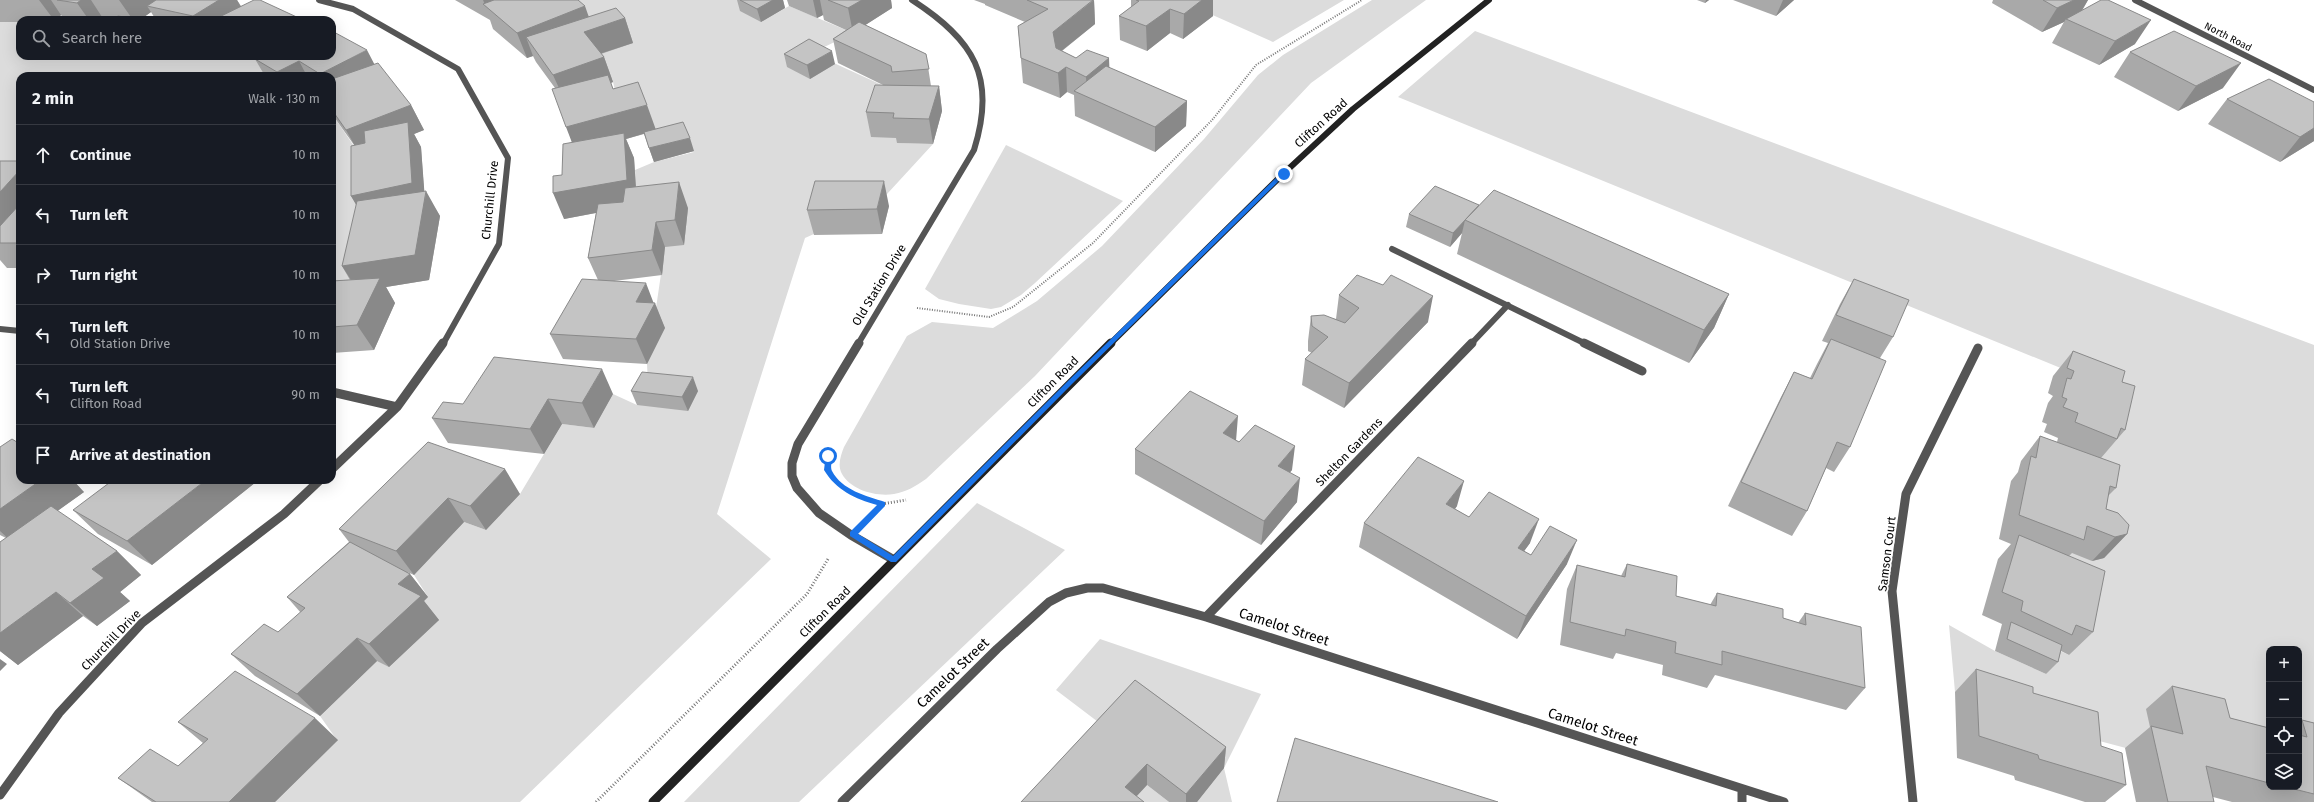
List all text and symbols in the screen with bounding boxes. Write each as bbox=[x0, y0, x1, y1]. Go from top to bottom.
search box bbox=[16, 16, 336, 60]
street label: North Road bbox=[2202, 20, 2254, 54]
icon: search bbox=[30, 27, 52, 49]
text: Search here bbox=[62, 29, 142, 47]
text: 2 min bbox=[32, 88, 74, 109]
text: Walk · 130 m bbox=[248, 91, 320, 106]
street label: Clifton Road bbox=[1292, 96, 1350, 150]
icon: ahead bbox=[32, 144, 54, 166]
text: Continue bbox=[70, 146, 131, 164]
text: 10 m bbox=[293, 147, 320, 162]
street label: Churchill Drive bbox=[479, 160, 501, 240]
route end bbox=[1275, 165, 1293, 183]
icon: left bbox=[32, 204, 54, 226]
text: Turn left bbox=[70, 206, 128, 224]
text: 10 m bbox=[293, 207, 320, 222]
street label: Old Station Drive bbox=[849, 242, 909, 328]
icon: right bbox=[32, 264, 54, 286]
text: Turn right bbox=[70, 266, 137, 284]
text: 10 m bbox=[293, 267, 320, 282]
text: Turn left bbox=[70, 318, 128, 336]
icon: left bbox=[32, 324, 54, 346]
text: 10 m bbox=[293, 327, 320, 342]
text: Old Station Drive bbox=[70, 336, 170, 351]
street label: Clifton Road bbox=[1025, 354, 1081, 410]
text: Turn left bbox=[70, 378, 128, 396]
icon: left bbox=[32, 384, 54, 406]
text: 90 m bbox=[291, 387, 320, 402]
text: Clifton Road bbox=[70, 396, 142, 411]
street label: Shelton Gardens bbox=[1313, 415, 1385, 489]
icon: arrive bbox=[32, 444, 54, 466]
text: Arrive at destination bbox=[70, 446, 211, 464]
route start bbox=[819, 447, 837, 465]
street label: Samson Court bbox=[1875, 515, 1899, 592]
street label: Clifton Road bbox=[797, 584, 853, 640]
street label: Camelot Street bbox=[1237, 604, 1332, 650]
street label: Churchill Drive bbox=[78, 607, 144, 673]
street label: Camelot Street bbox=[913, 634, 993, 712]
map controls bbox=[2266, 646, 2302, 790]
button: + bbox=[2266, 646, 2302, 682]
button: − bbox=[2266, 682, 2302, 718]
street label: Camelot Street bbox=[1546, 704, 1641, 750]
button: locate bbox=[2266, 718, 2302, 754]
button: layers bbox=[2266, 754, 2302, 790]

